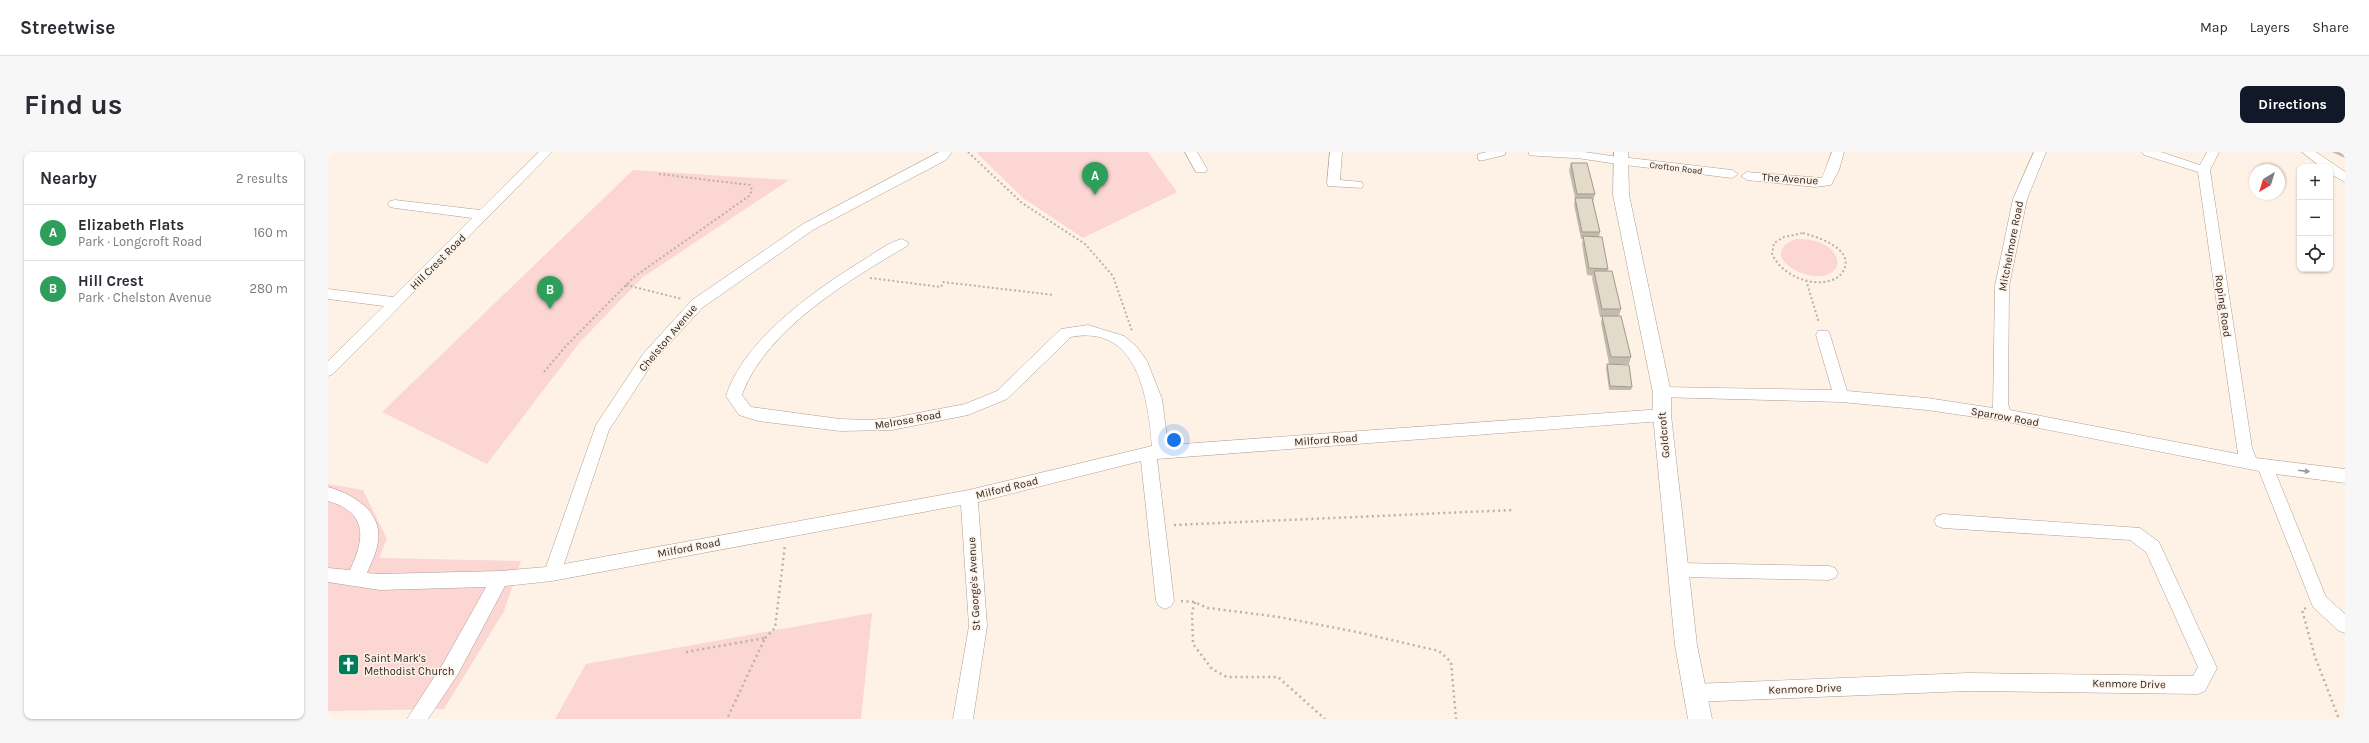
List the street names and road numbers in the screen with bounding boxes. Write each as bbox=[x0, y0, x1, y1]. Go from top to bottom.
street label: Crofton Road bbox=[1649, 160, 1703, 176]
street label: The Avenue bbox=[1761, 171, 1819, 187]
street label: Mitchelmore Road bbox=[1996, 200, 2026, 292]
street label: Hill Crest Road bbox=[407, 231, 469, 293]
street label: Roping Road bbox=[2212, 274, 2234, 338]
street label: Chelston Avenue bbox=[636, 302, 700, 374]
street label: Sparrow Road bbox=[1970, 405, 2040, 429]
street label: Melrose Road bbox=[874, 408, 942, 432]
street label: Goldcroft bbox=[1656, 411, 1672, 459]
street label: Milford Road bbox=[1294, 431, 1358, 449]
street label: Milford Road bbox=[974, 474, 1040, 502]
street label: Milford Road bbox=[656, 536, 722, 560]
street label: St George's Avenue bbox=[965, 536, 983, 631]
street label: Kenmore Drive bbox=[2092, 677, 2166, 691]
street label: Kenmore Drive bbox=[1768, 681, 1842, 697]

